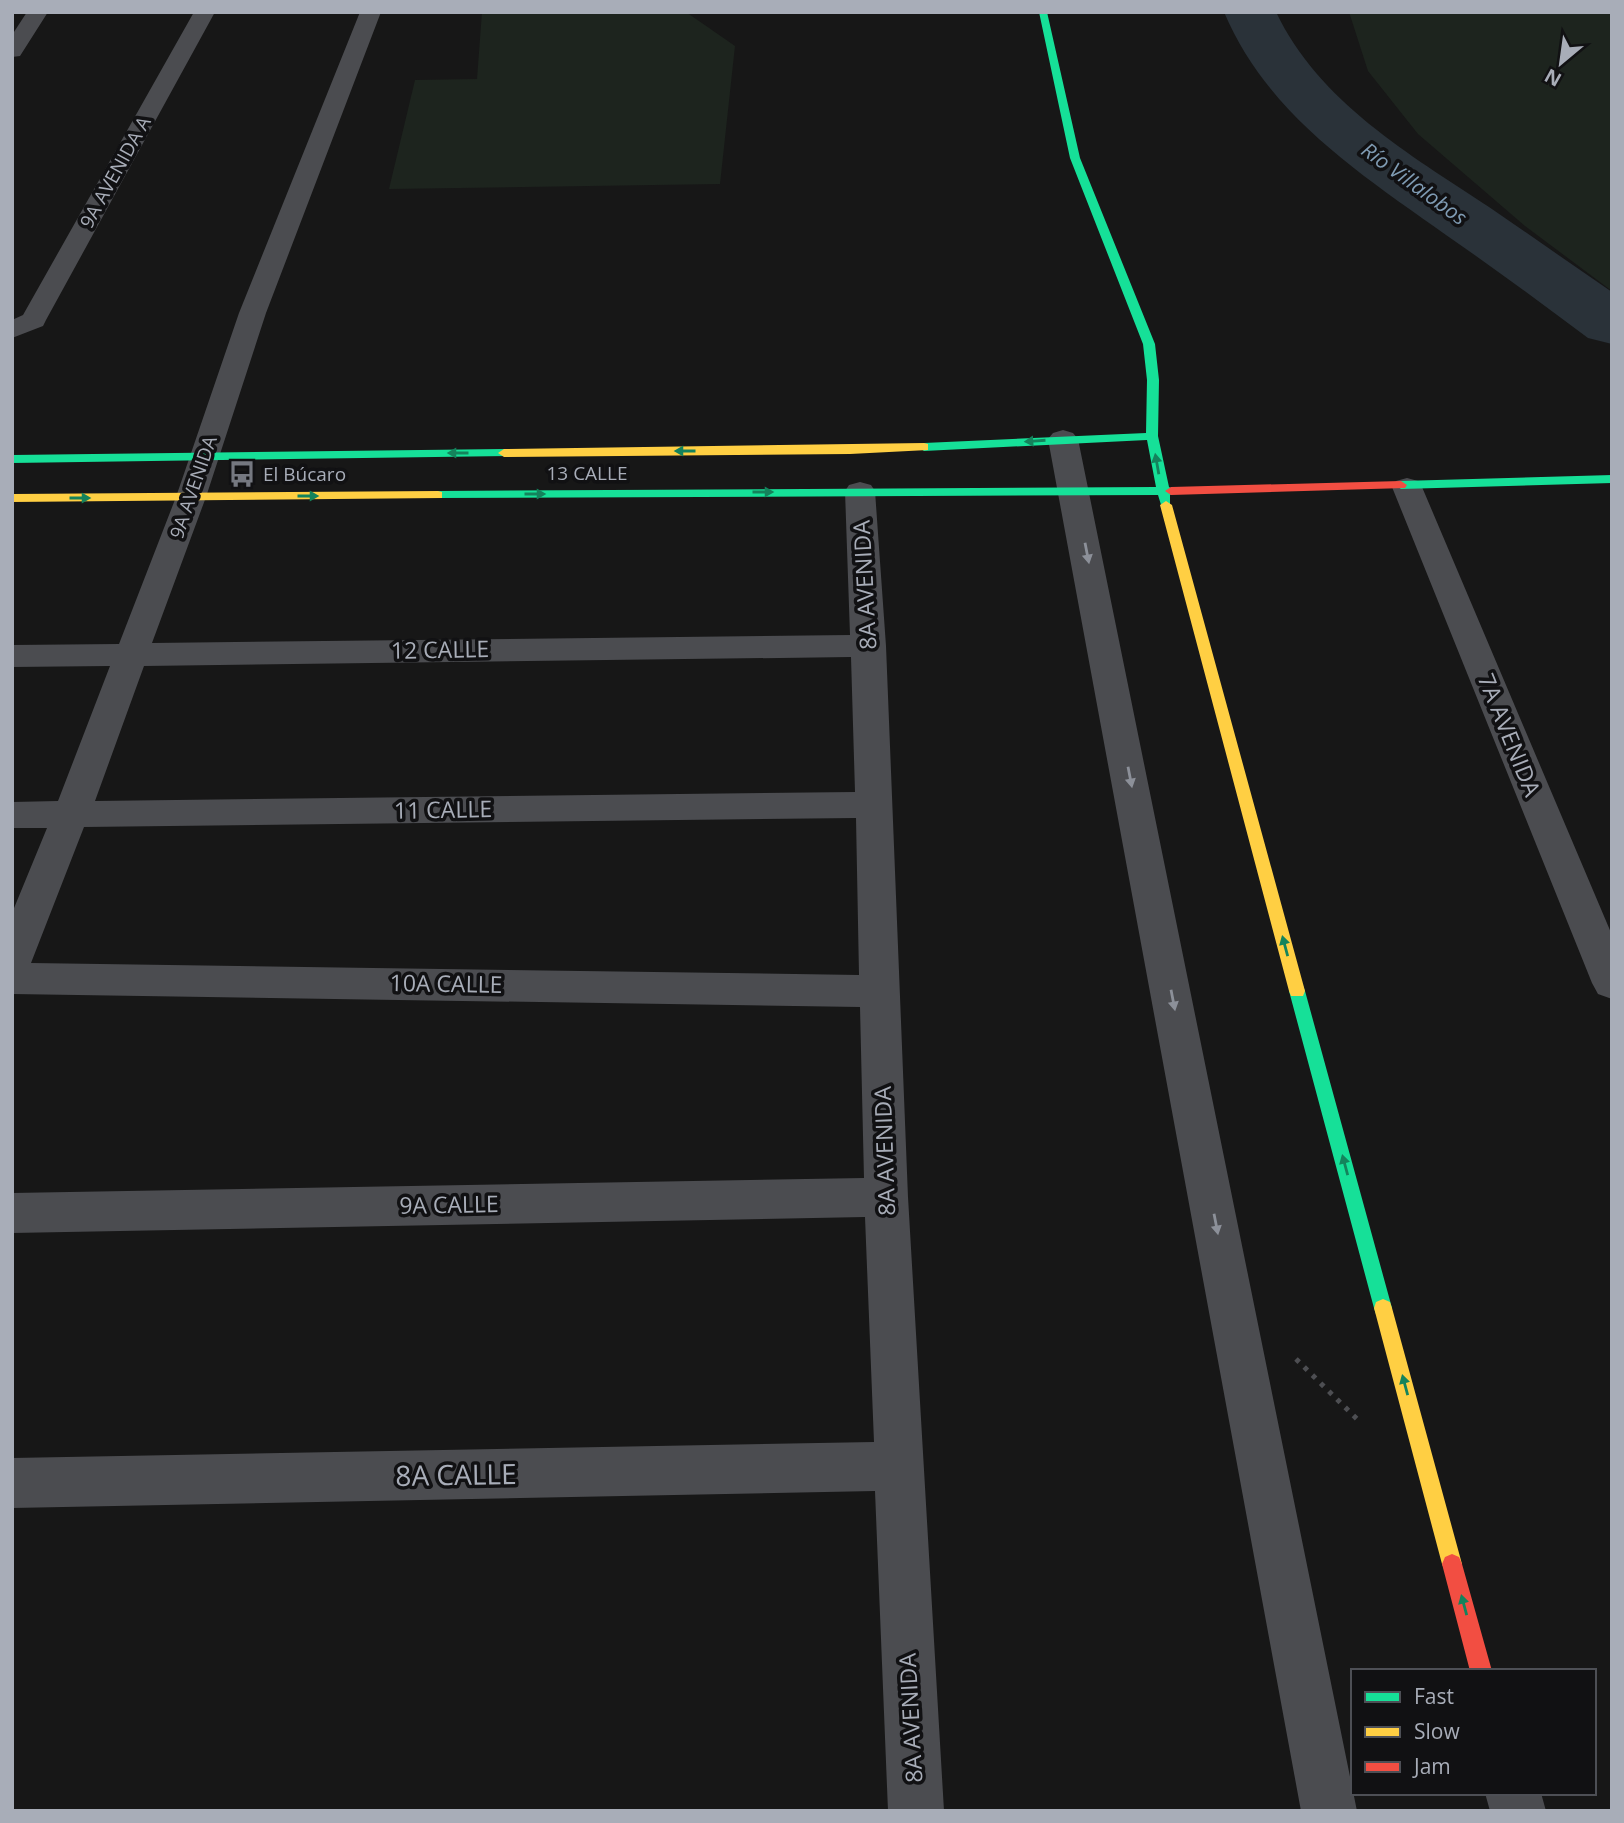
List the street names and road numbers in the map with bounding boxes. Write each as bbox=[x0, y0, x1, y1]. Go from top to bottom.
street label: 9A AVENIDA A bbox=[74, 111, 156, 233]
street label: 9A AVENIDA bbox=[163, 432, 223, 542]
street label: 13 CALLE bbox=[546, 460, 628, 486]
street label: 8A AVENIDA bbox=[845, 519, 883, 651]
street label: 12 CALLE bbox=[391, 632, 489, 666]
street label: 7A AVENIDA bbox=[1471, 669, 1549, 801]
street label: 11 CALLE bbox=[394, 792, 492, 826]
street label: 10A CALLE bbox=[389, 966, 503, 1000]
street label: 8A AVENIDA bbox=[866, 1085, 902, 1216]
street label: 9A CALLE bbox=[399, 1187, 499, 1221]
street label: 8A CALLE bbox=[395, 1454, 517, 1494]
street label: 8A AVENIDA bbox=[891, 1652, 929, 1784]

